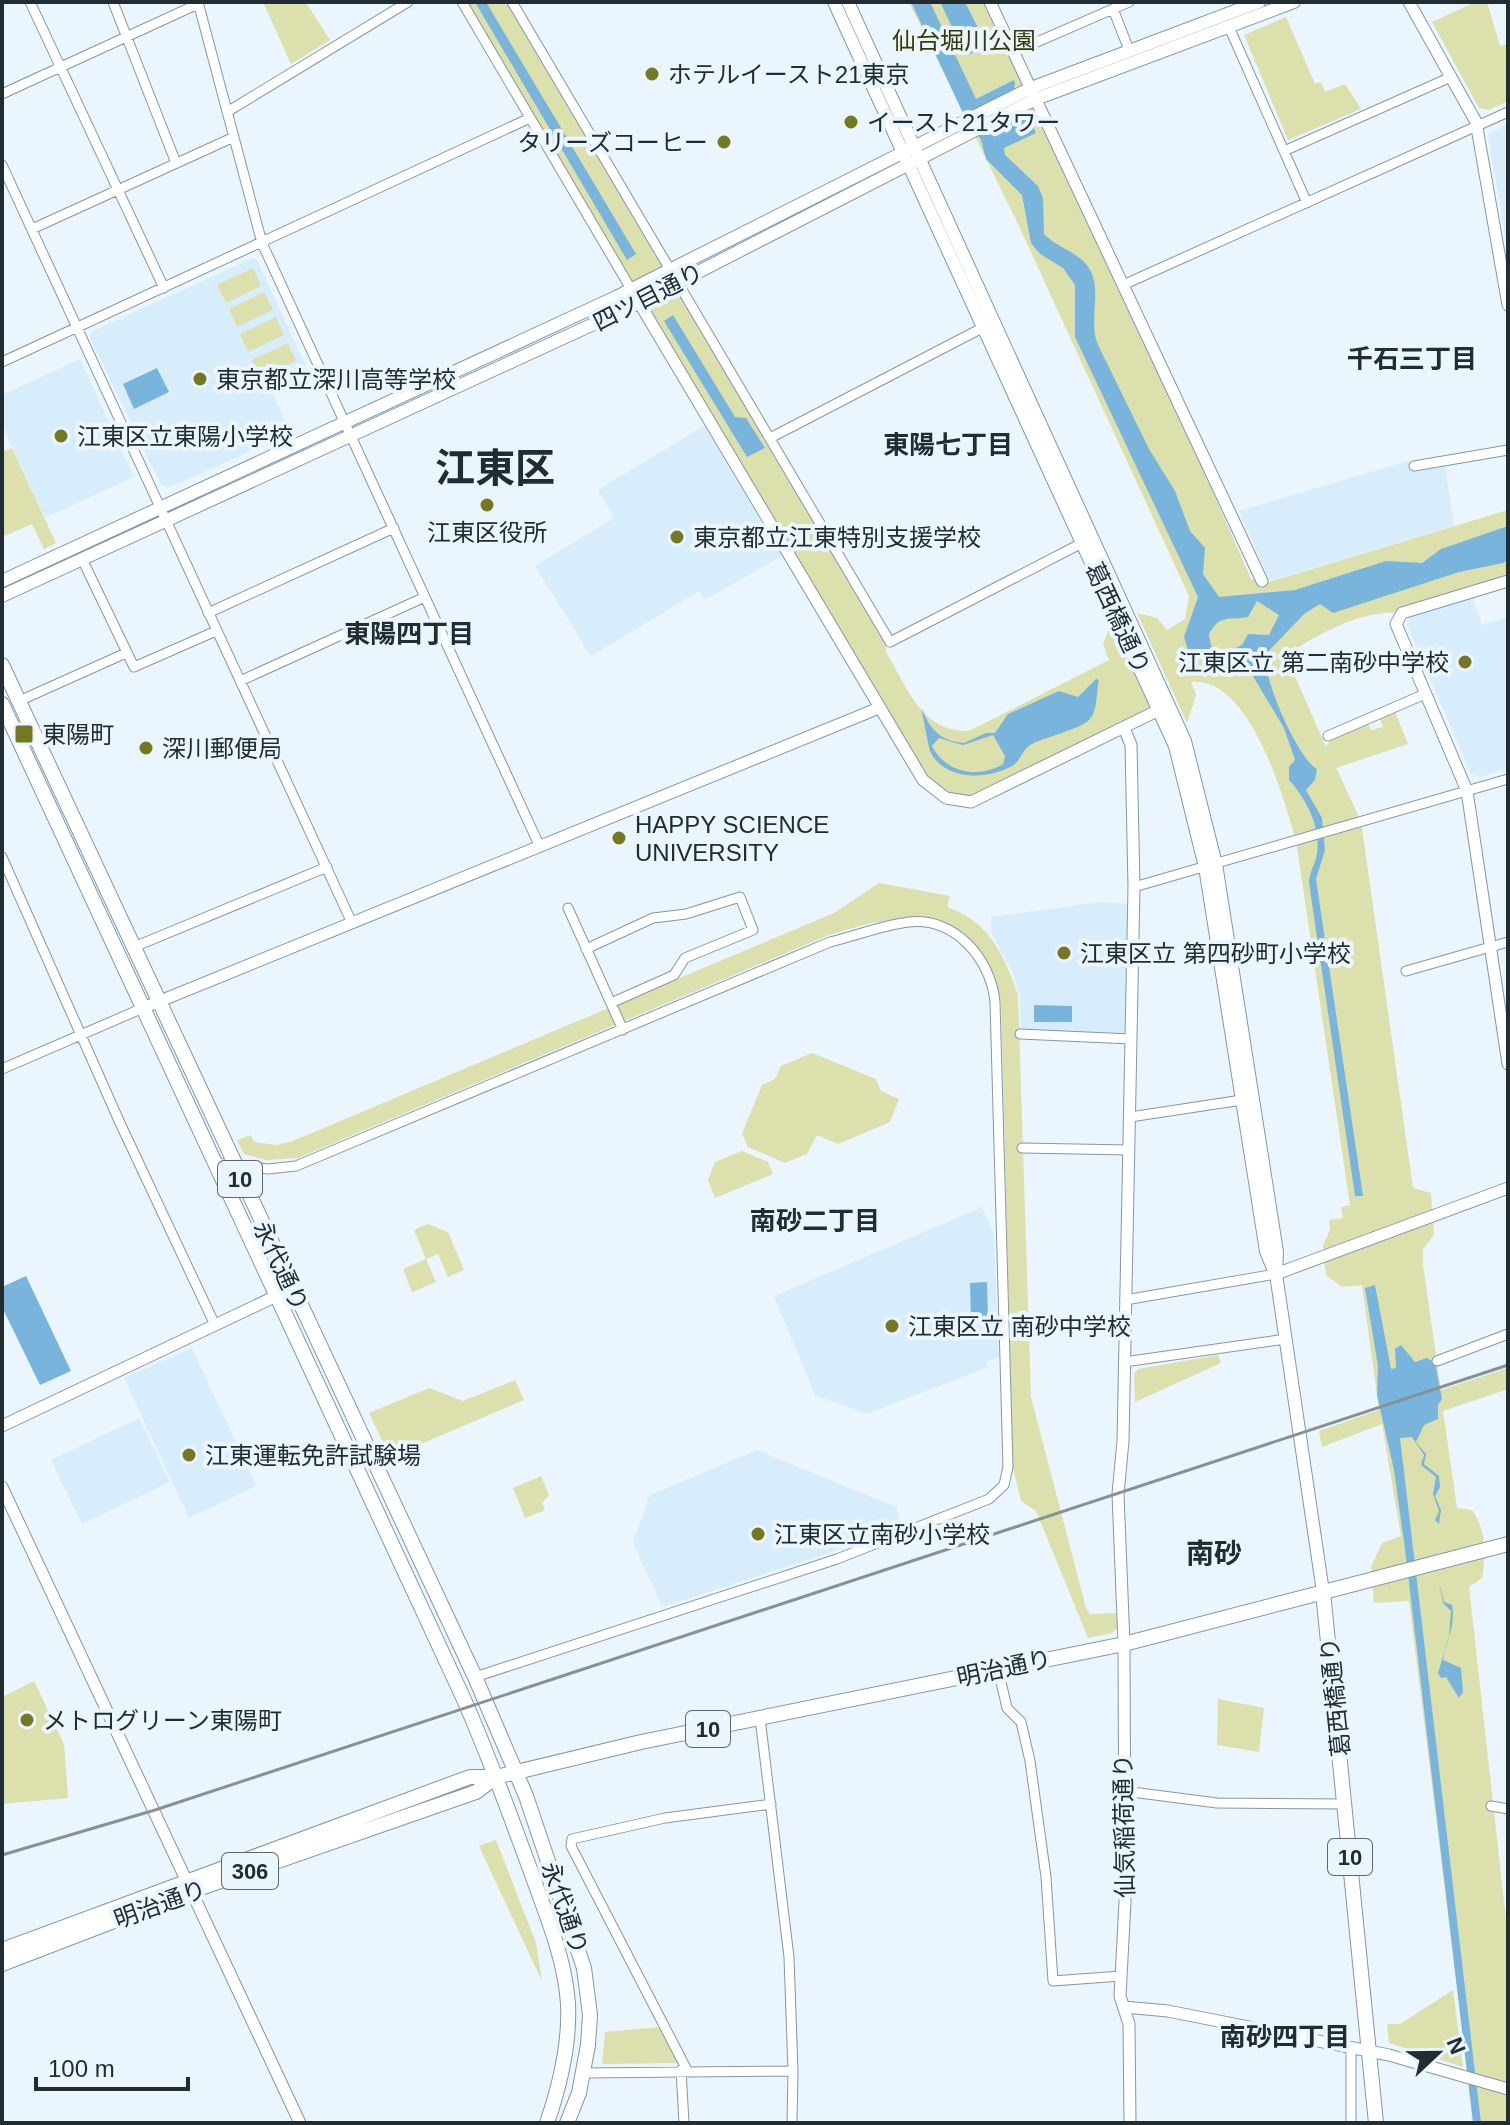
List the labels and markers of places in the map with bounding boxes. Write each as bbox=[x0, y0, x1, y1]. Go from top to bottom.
place label: ホテルイースト21東京 bbox=[668, 61, 910, 88]
marker: ホテルイースト21東京 bbox=[643, 65, 661, 83]
place label: イースト21タワー bbox=[867, 109, 1061, 136]
marker: イースト21タワー bbox=[842, 113, 860, 131]
place label: タリーズコーヒー bbox=[517, 129, 708, 156]
marker: タリーズコーヒー bbox=[715, 133, 733, 151]
place label: 東京都立深川高等学校 bbox=[216, 366, 456, 393]
marker: 東京都立深川高等学校 bbox=[191, 370, 209, 388]
place label: 江東区立東陽小学校 bbox=[77, 423, 293, 450]
marker: 江東区立東陽小学校 bbox=[52, 427, 70, 445]
marker: 江東区役所 bbox=[478, 496, 496, 514]
place label: 江東区役所 bbox=[427, 519, 547, 546]
place label: 東京都立江東特別支援学校 bbox=[693, 524, 981, 551]
marker: 東京都立江東特別支援学校 bbox=[668, 528, 686, 546]
place label: 江東区立 第二南砂中学校 bbox=[1178, 649, 1449, 676]
marker: 江東区立 第二南砂中学校 bbox=[1456, 653, 1474, 671]
place label: 東陽町 bbox=[42, 721, 114, 748]
marker: 東陽町 bbox=[13, 723, 35, 745]
place label: 深川郵便局 bbox=[162, 735, 282, 762]
marker: 深川郵便局 bbox=[137, 739, 155, 757]
place label: HAPPY SCIENCE UNIVERSITY bbox=[635, 811, 829, 866]
marker: HAPPY SCIENCE UNIVERSITY bbox=[610, 829, 628, 847]
place label: 江東区立 第四砂町小学校 bbox=[1080, 940, 1351, 967]
marker: 江東区立 第四砂町小学校 bbox=[1055, 944, 1073, 962]
place label: 江東区立 南砂中学校 bbox=[908, 1313, 1131, 1340]
marker: 江東区立 南砂中学校 bbox=[883, 1317, 901, 1335]
place label: 江東運転免許試験場 bbox=[205, 1442, 421, 1469]
marker: 江東運転免許試験場 bbox=[180, 1446, 198, 1464]
place label: 江東区立南砂小学校 bbox=[774, 1521, 990, 1548]
marker: 江東区立南砂小学校 bbox=[749, 1525, 767, 1543]
place label: メトログリーン東陽町 bbox=[43, 1707, 282, 1734]
marker: メトログリーン東陽町 bbox=[18, 1711, 36, 1729]

